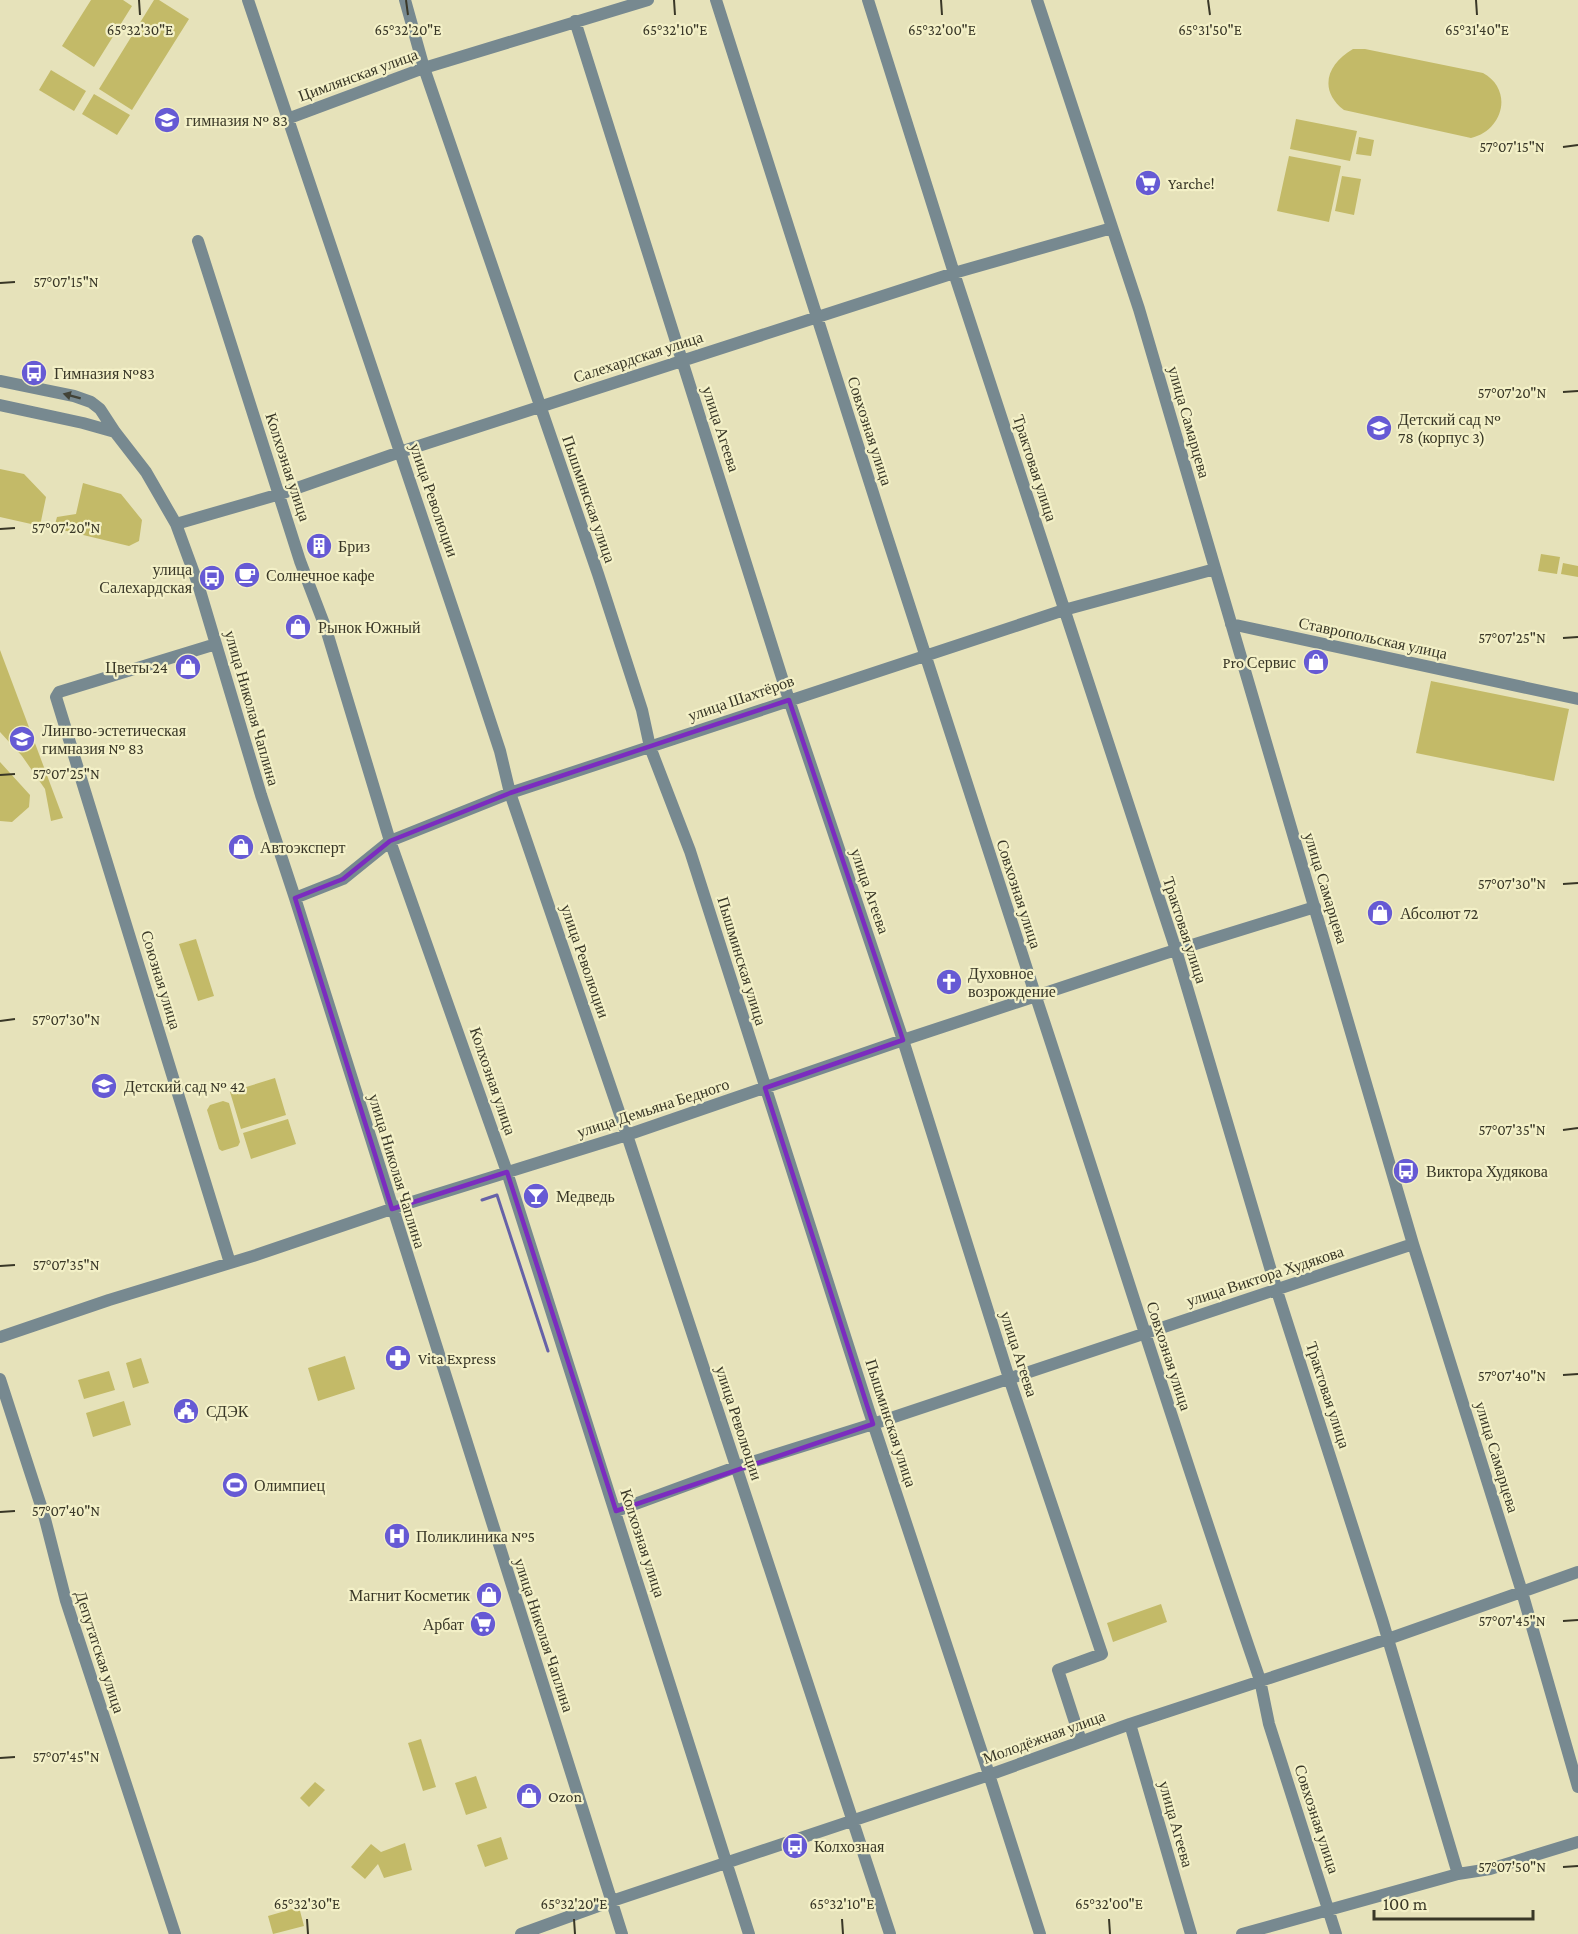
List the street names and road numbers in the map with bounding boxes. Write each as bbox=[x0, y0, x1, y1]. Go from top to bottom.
street label: Цимлянская улица bbox=[296, 46, 420, 105]
street label: Салехардская улица bbox=[571, 328, 705, 387]
street label: улица Самарцева bbox=[1164, 364, 1213, 480]
street label: Совхозная улица bbox=[843, 374, 896, 488]
street label: улица Агеева bbox=[698, 384, 743, 474]
street label: Колхозная улица bbox=[262, 411, 314, 524]
street label: Трактовая улица bbox=[1009, 413, 1060, 524]
street label: Пышминская улица bbox=[558, 433, 619, 565]
street label: улица Революции bbox=[406, 441, 462, 560]
street label: Ставропольская улица bbox=[1297, 614, 1449, 663]
street label: улица Николая Чаплина bbox=[221, 628, 282, 788]
street label: улица Шахтёров bbox=[686, 672, 797, 725]
street label: улица Самарцева bbox=[1300, 830, 1351, 946]
street label: Совхозная улица bbox=[992, 837, 1045, 951]
street label: улица Агеева bbox=[847, 846, 893, 936]
street label: Трактовая улица bbox=[1159, 875, 1210, 986]
street label: Пышминская улица bbox=[713, 895, 770, 1028]
street label: улица Революции bbox=[557, 902, 613, 1021]
street label: Союзная улица bbox=[137, 929, 184, 1032]
street label: Колхозная улица bbox=[466, 1025, 519, 1137]
street label: улица Демьяна Бедного bbox=[575, 1075, 732, 1142]
street label: улица Николая Чаплина bbox=[364, 1092, 429, 1251]
street label: улица Виктора Худякова bbox=[1184, 1243, 1346, 1310]
street label: Совхозная улица bbox=[1142, 1299, 1195, 1413]
street label: улица Агеева bbox=[996, 1309, 1041, 1399]
street label: Трактовая улица bbox=[1302, 1340, 1353, 1451]
street label: Пышминская улица bbox=[861, 1357, 920, 1489]
street label: улица Революции bbox=[712, 1364, 766, 1483]
street label: улица Самарцева bbox=[1471, 1399, 1522, 1515]
street label: Колхозная улица bbox=[617, 1487, 669, 1600]
street label: улица Николая Чаплина bbox=[510, 1556, 577, 1714]
street label: Депутатская улица bbox=[71, 1589, 128, 1716]
street label: Молодёжная улица bbox=[980, 1707, 1108, 1768]
street label: Совхозная улица bbox=[1290, 1762, 1343, 1876]
street label: улица Агеева bbox=[1155, 1779, 1196, 1869]

